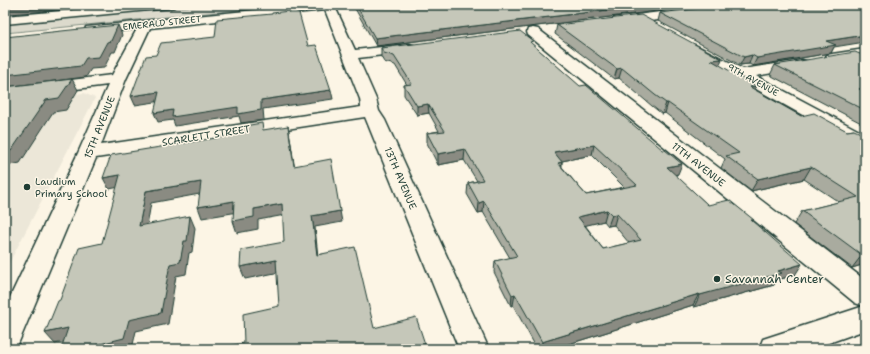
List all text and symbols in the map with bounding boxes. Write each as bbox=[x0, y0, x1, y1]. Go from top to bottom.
street label: EMERALD STREET bbox=[122, 13, 202, 33]
street label: 9TH AVENUE bbox=[725, 61, 781, 99]
street label: 15TH AVENUE bbox=[81, 94, 118, 160]
street label: SCARLETT STREET bbox=[161, 122, 251, 149]
street label: 11TH AVENUE bbox=[669, 139, 728, 189]
street label: 13TH AVENUE bbox=[381, 145, 420, 212]
place label: Laudium Primary School bbox=[35, 175, 107, 200]
marker: Laudium Primary School bbox=[22, 182, 32, 192]
place label: Savannah Center bbox=[725, 271, 824, 287]
marker: Savannah Center bbox=[712, 274, 722, 284]

